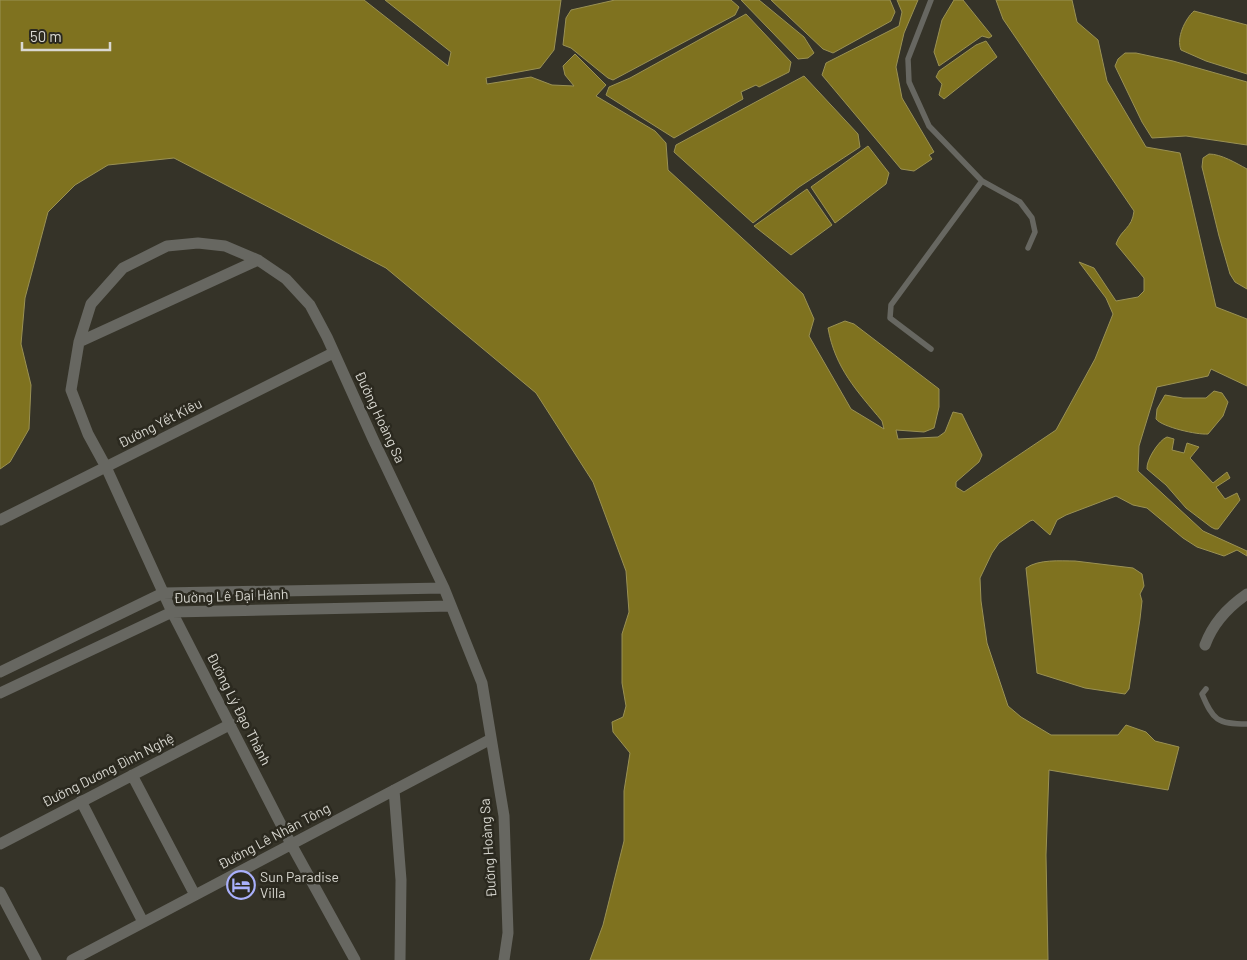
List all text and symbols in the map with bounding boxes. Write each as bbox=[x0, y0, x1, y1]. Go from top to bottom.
scale bar bbox=[22, 20, 110, 52]
text: 50 m bbox=[30, 27, 62, 45]
street label: Đường Hoàng Sa bbox=[352, 368, 409, 465]
street label: Đường Yết Kiêu bbox=[115, 394, 204, 451]
street label: Đường Lê Đại Hành bbox=[173, 585, 289, 606]
street label: Đường Lý Đạo Thành bbox=[204, 650, 275, 768]
street label: Đường Dương Đình Nghệ bbox=[39, 729, 177, 810]
street label: Đường Hoàng Sa bbox=[476, 798, 499, 898]
street label: Đường Lê Nhân Tông bbox=[215, 799, 333, 872]
place label: Sun Paradise Villa bbox=[260, 868, 339, 901]
hotel icon: Sun Paradise Villa bbox=[226, 870, 256, 900]

